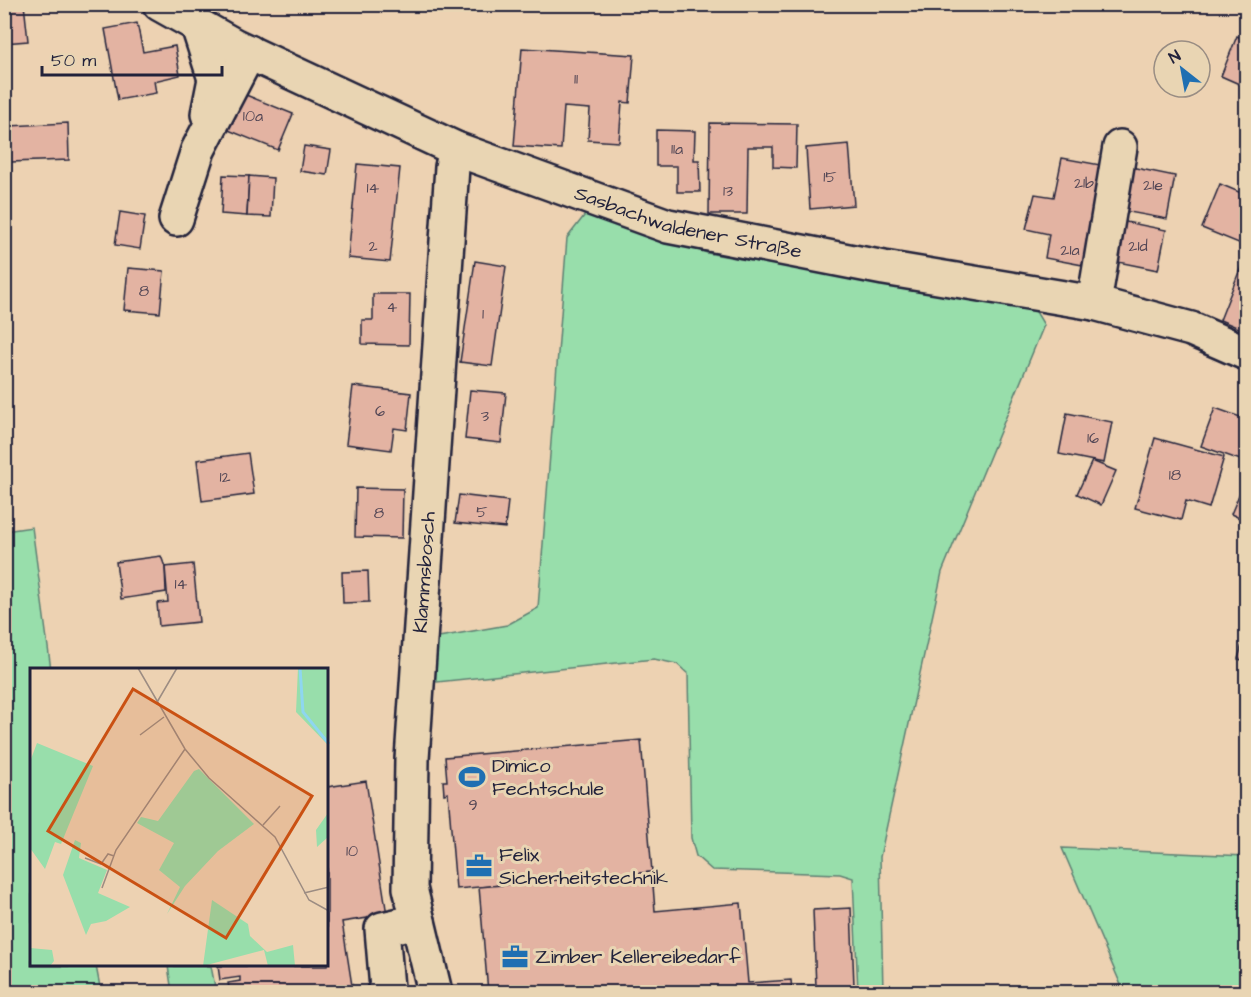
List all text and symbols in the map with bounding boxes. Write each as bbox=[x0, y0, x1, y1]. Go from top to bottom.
scale bar bbox=[42, 39, 222, 77]
north arrow bbox=[1152, 39, 1212, 99]
text: N bbox=[1165, 45, 1185, 69]
text: 50 m bbox=[51, 48, 96, 73]
house number: 11 bbox=[574, 68, 578, 90]
house number: 10a bbox=[243, 105, 263, 127]
house number: 11a bbox=[671, 138, 683, 160]
house number: 15 bbox=[823, 166, 837, 188]
house number: 21b bbox=[1074, 172, 1094, 194]
house number: 21e bbox=[1143, 174, 1163, 196]
house number: 14 bbox=[367, 177, 380, 199]
street label: Sasbachwaldener Straße bbox=[570, 179, 804, 266]
house number: 13 bbox=[723, 180, 733, 202]
house number: 2 bbox=[368, 235, 378, 257]
house number: 21d bbox=[1128, 235, 1148, 257]
house number: 21a bbox=[1060, 239, 1080, 261]
house number: 8 bbox=[139, 280, 149, 302]
house number: 4 bbox=[387, 296, 398, 318]
house number: 1 bbox=[482, 303, 484, 325]
house number: 6 bbox=[375, 400, 385, 422]
house number: 3 bbox=[481, 405, 489, 427]
house number: 16 bbox=[1087, 427, 1099, 449]
house number: 18 bbox=[1169, 464, 1181, 486]
house number: 12 bbox=[219, 466, 231, 488]
house number: 5 bbox=[476, 501, 488, 523]
house number: 8 bbox=[374, 502, 384, 524]
street label: Klammsbosch bbox=[407, 511, 443, 634]
house number: 14 bbox=[175, 573, 188, 595]
inset map bbox=[30, 668, 328, 967]
place label: Dimico Fechtschule bbox=[492, 752, 604, 803]
sports icon: Dimico Fechtschule bbox=[457, 762, 487, 792]
house number: 9 bbox=[468, 794, 478, 816]
house number: 10 bbox=[346, 840, 358, 862]
place label: Felix Sicherheitstechnik bbox=[499, 841, 668, 892]
office icon: Felix Sicherheitstechnik bbox=[464, 851, 494, 881]
office icon: Zimber Kellereibedarf bbox=[500, 942, 530, 972]
place label: Zimber Kellereibedarf bbox=[535, 943, 741, 971]

